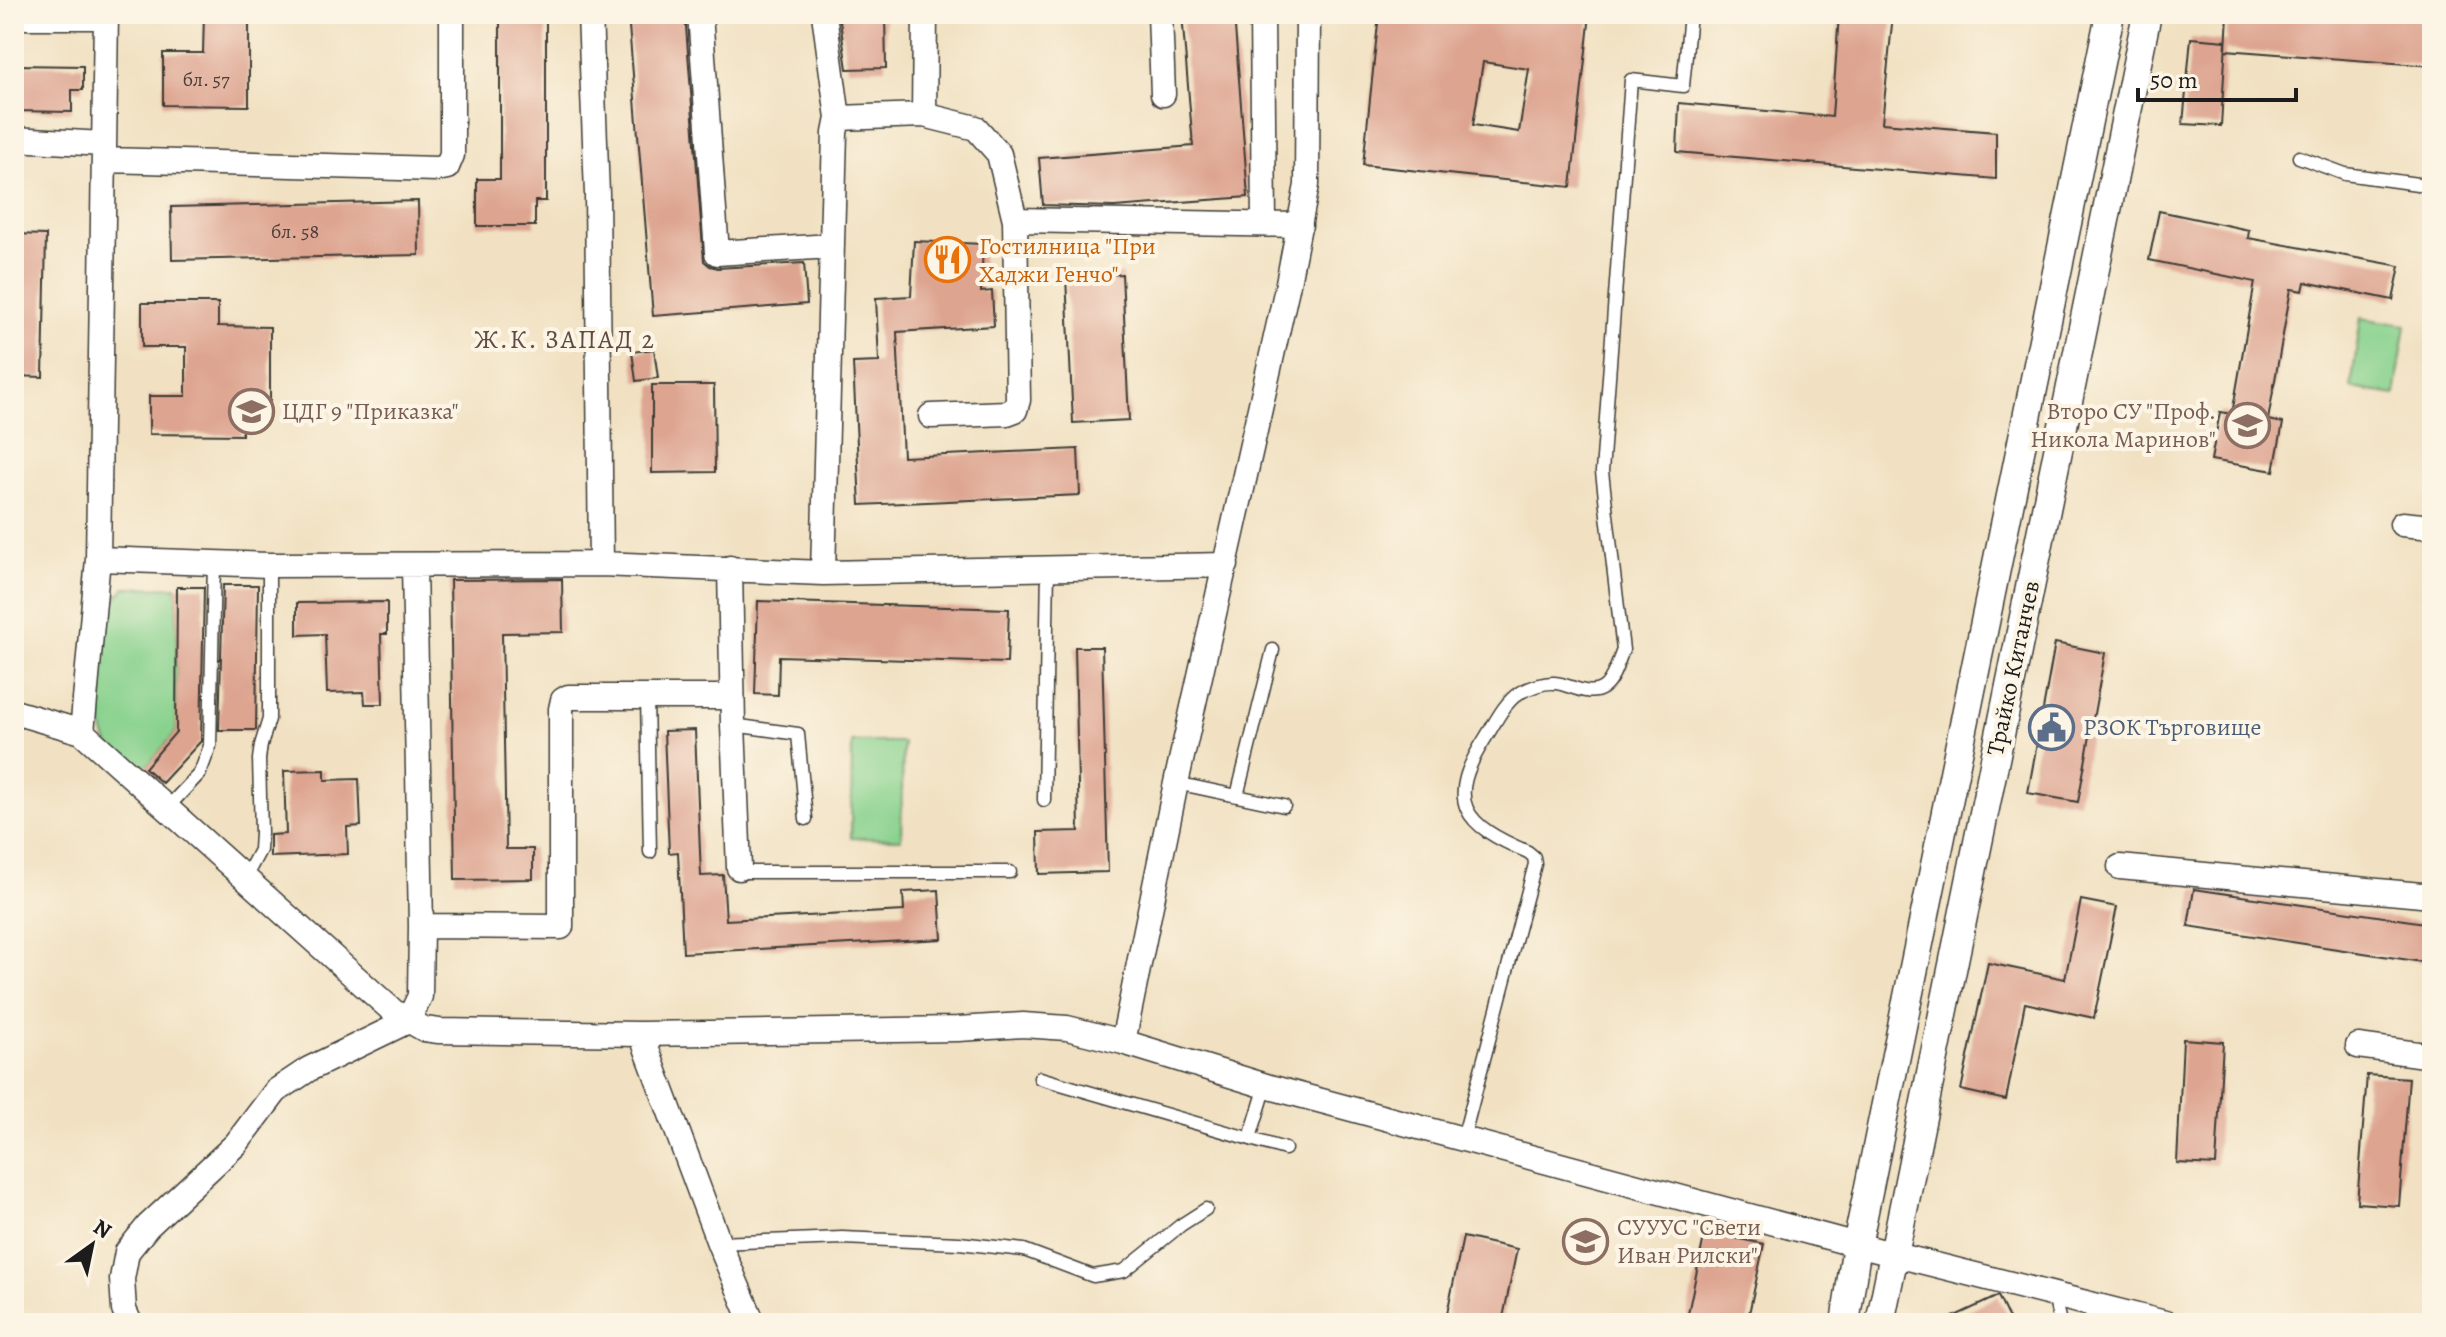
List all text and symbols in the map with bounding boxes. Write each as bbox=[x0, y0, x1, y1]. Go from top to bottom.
scale bar bbox=[2138, 52, 2296, 102]
text: 50 m bbox=[2150, 64, 2198, 96]
house number: бл. 57 bbox=[182, 66, 230, 93]
house number: бл. 58 bbox=[271, 218, 319, 245]
place label: Гостилница "При Хаджи Генчо" bbox=[979, 230, 1156, 290]
restaurant icon: Гостилница "При Хаджи Генчо" bbox=[924, 236, 972, 284]
district label: Ж.К. ЗАПАД 2 bbox=[474, 322, 656, 357]
school or university icon: ЦДГ 9 "Приказка" bbox=[227, 387, 275, 435]
place label: ЦДГ 9 "Приказка" bbox=[282, 395, 459, 427]
place label: Второ СУ "Проф. Никола Маринов" bbox=[2030, 395, 2216, 455]
school or university icon: Второ СУ "Проф. Никола Маринов" bbox=[2223, 401, 2271, 449]
street label: Трайко Китанчев bbox=[1979, 578, 2047, 758]
public building icon: РЗОК Търговище bbox=[2028, 703, 2076, 751]
place label: РЗОК Търговище bbox=[2083, 711, 2261, 743]
north arrow bbox=[52, 1205, 132, 1285]
place label: СУУУС "Свети Иван Рилски" bbox=[1617, 1211, 1761, 1271]
text: N bbox=[87, 1212, 117, 1246]
school or university icon: СУУУС "Свети Иван Рилски" bbox=[1562, 1217, 1610, 1265]

